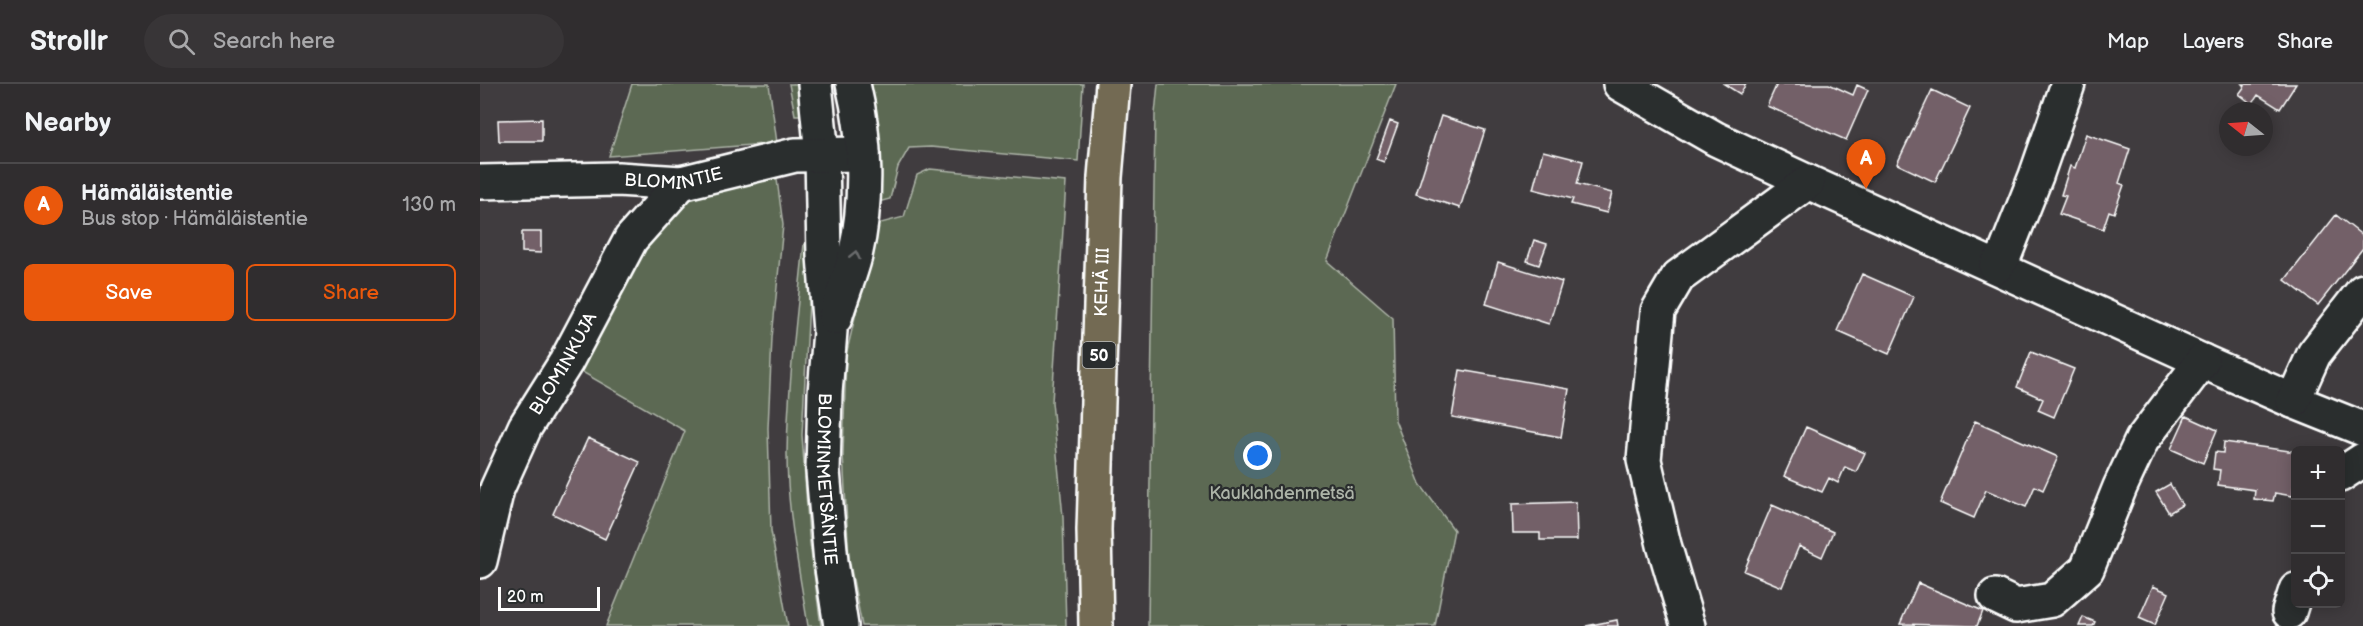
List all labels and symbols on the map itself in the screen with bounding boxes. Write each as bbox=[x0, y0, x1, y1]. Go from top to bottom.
north arrow bbox=[2219, 102, 2273, 156]
pin: A bbox=[1846, 140, 1886, 189]
street label: BLOMINTIE bbox=[624, 163, 725, 194]
street label: KEHÄ III bbox=[1091, 247, 1114, 317]
one-way arrow bbox=[847, 250, 860, 260]
street label: BLOMINKUJA bbox=[525, 309, 601, 419]
road number: 50 bbox=[1082, 342, 1116, 368]
street label: BLOMINMETSÄNTIE bbox=[811, 393, 841, 566]
your location bbox=[1243, 441, 1272, 470]
park label: Kauklahdenmetsä bbox=[1209, 483, 1355, 504]
scale bar bbox=[498, 584, 600, 612]

